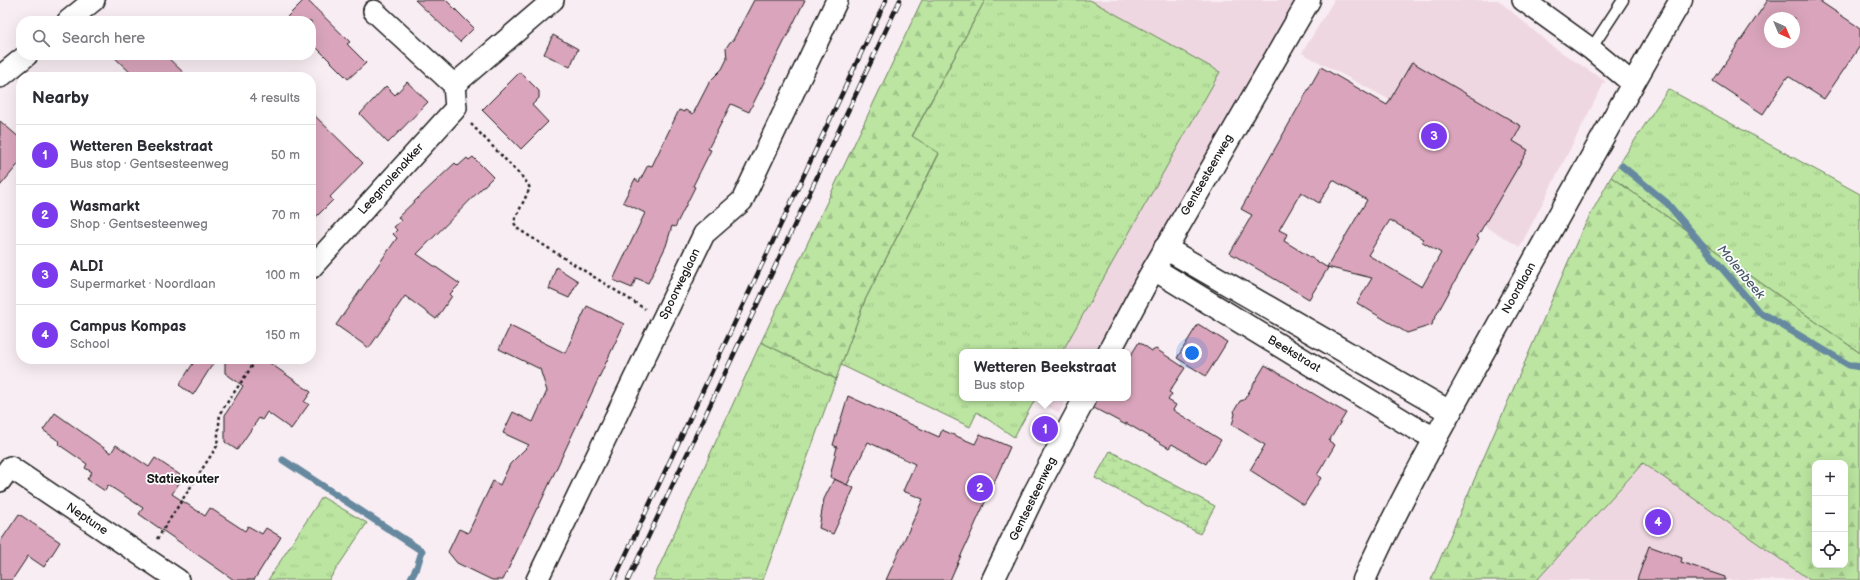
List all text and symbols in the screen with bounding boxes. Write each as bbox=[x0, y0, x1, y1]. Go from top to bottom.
north arrow bbox=[1764, 12, 1800, 48]
search box bbox=[16, 16, 316, 60]
icon: search bbox=[30, 27, 52, 49]
text: Search here bbox=[62, 29, 145, 48]
text: Nearby bbox=[32, 88, 89, 108]
text: 4 results bbox=[250, 90, 300, 106]
pin: 3 bbox=[1421, 121, 1447, 151]
street label: Gentsesteenweg bbox=[1178, 131, 1236, 218]
text: Wetteren Beekstraat bbox=[70, 137, 213, 156]
street label: Leegmolenakker bbox=[355, 140, 427, 218]
text: 1 bbox=[42, 147, 48, 163]
text: 50 m bbox=[271, 147, 300, 163]
text: Bus stop · Gentsesteenweg bbox=[70, 156, 229, 172]
text: Wasmarkt bbox=[70, 197, 140, 216]
text: 2 bbox=[41, 207, 49, 223]
text: 70 m bbox=[272, 207, 300, 223]
text: Shop · Gentsesteenweg bbox=[70, 216, 208, 232]
water label: Molenbeek bbox=[1714, 242, 1769, 303]
street label: Spoorweglaan bbox=[656, 246, 704, 322]
text: ALDI bbox=[70, 257, 103, 276]
street label: Noordlaan bbox=[1499, 259, 1539, 316]
text: 3 bbox=[41, 267, 49, 283]
text: 100 m bbox=[265, 267, 300, 283]
text: Supermarket · Noordlaan bbox=[70, 276, 215, 292]
text: Campus Kompas bbox=[70, 317, 186, 336]
text: 4 bbox=[41, 327, 49, 343]
text: 150 m bbox=[266, 327, 300, 343]
street label: Beekstraat bbox=[1265, 332, 1324, 376]
text: School bbox=[70, 336, 110, 352]
your location bbox=[1182, 343, 1202, 363]
popup bbox=[959, 349, 1131, 401]
text: Wetteren Beekstraat bbox=[974, 358, 1116, 377]
text: Bus stop bbox=[974, 377, 1025, 393]
pin: 1 bbox=[1032, 414, 1058, 444]
street label: Gentsesteenweg bbox=[1006, 454, 1060, 543]
map controls bbox=[1812, 460, 1848, 568]
button: + bbox=[1812, 460, 1848, 496]
district label: Statiekouter bbox=[147, 471, 220, 487]
pin: 2 bbox=[967, 473, 993, 503]
button: − bbox=[1812, 496, 1848, 532]
street label: Neptune bbox=[63, 500, 111, 538]
pin: 4 bbox=[1645, 507, 1671, 537]
button: locate bbox=[1812, 532, 1848, 568]

